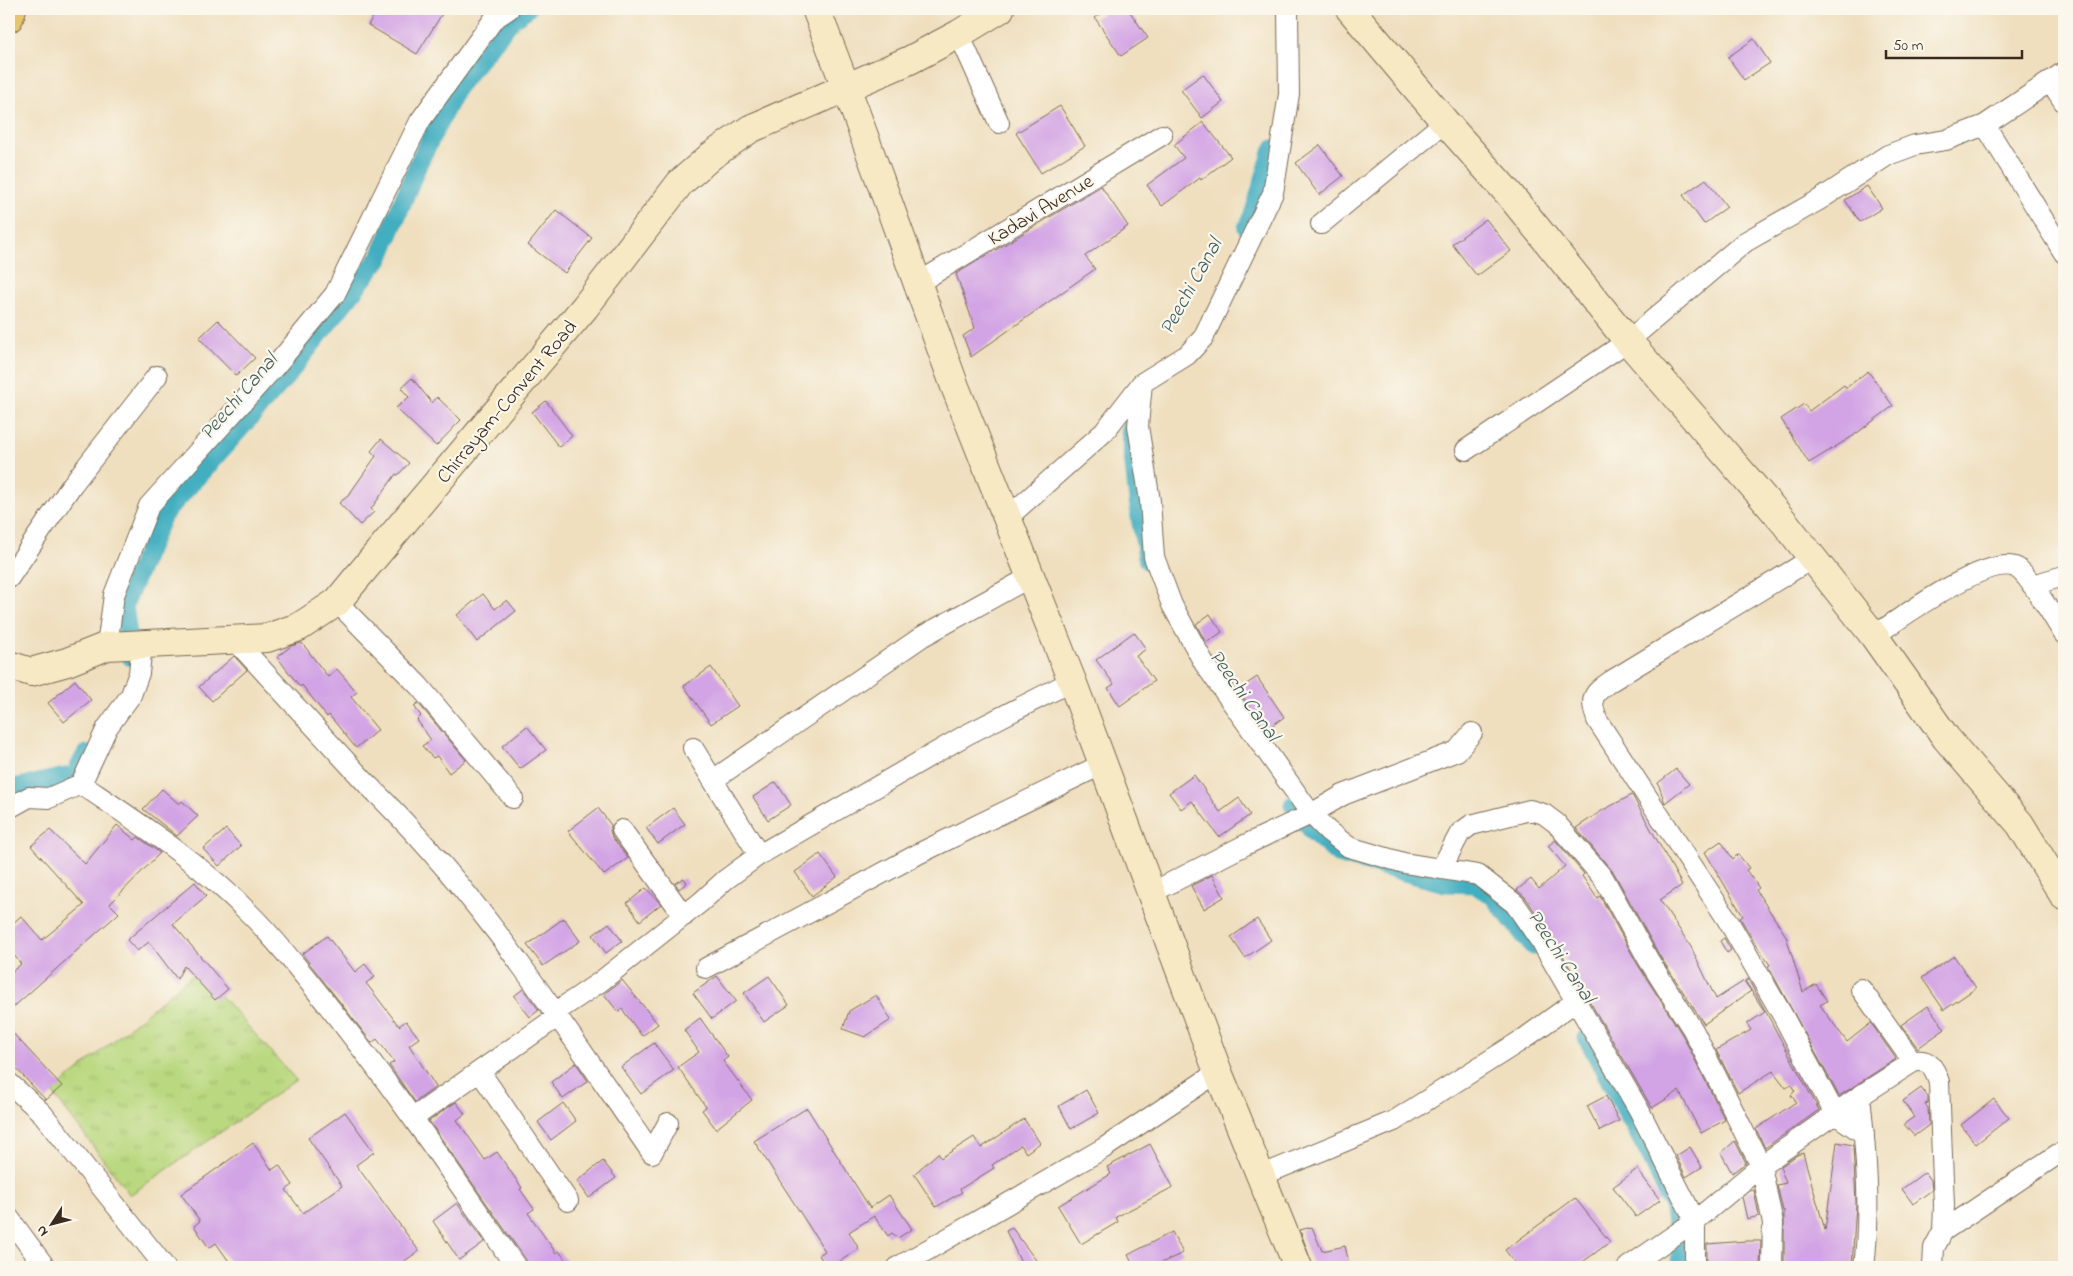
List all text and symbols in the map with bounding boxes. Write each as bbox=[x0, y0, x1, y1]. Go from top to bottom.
scale bar bbox=[1886, 28, 2022, 60]
text: 50 m bbox=[1893, 35, 1924, 57]
street label: Kadavi Avenue bbox=[983, 168, 1100, 254]
water label: Peechi Canal bbox=[1153, 231, 1232, 341]
street label: Chirrayam-Convent Road bbox=[431, 314, 585, 491]
water label: Peechi Canal bbox=[193, 346, 287, 447]
water label: Peechi Canal bbox=[1201, 644, 1288, 750]
water label: Peechi Canal bbox=[1519, 904, 1603, 1012]
north arrow bbox=[28, 1198, 78, 1248]
text: N bbox=[31, 1221, 54, 1241]

